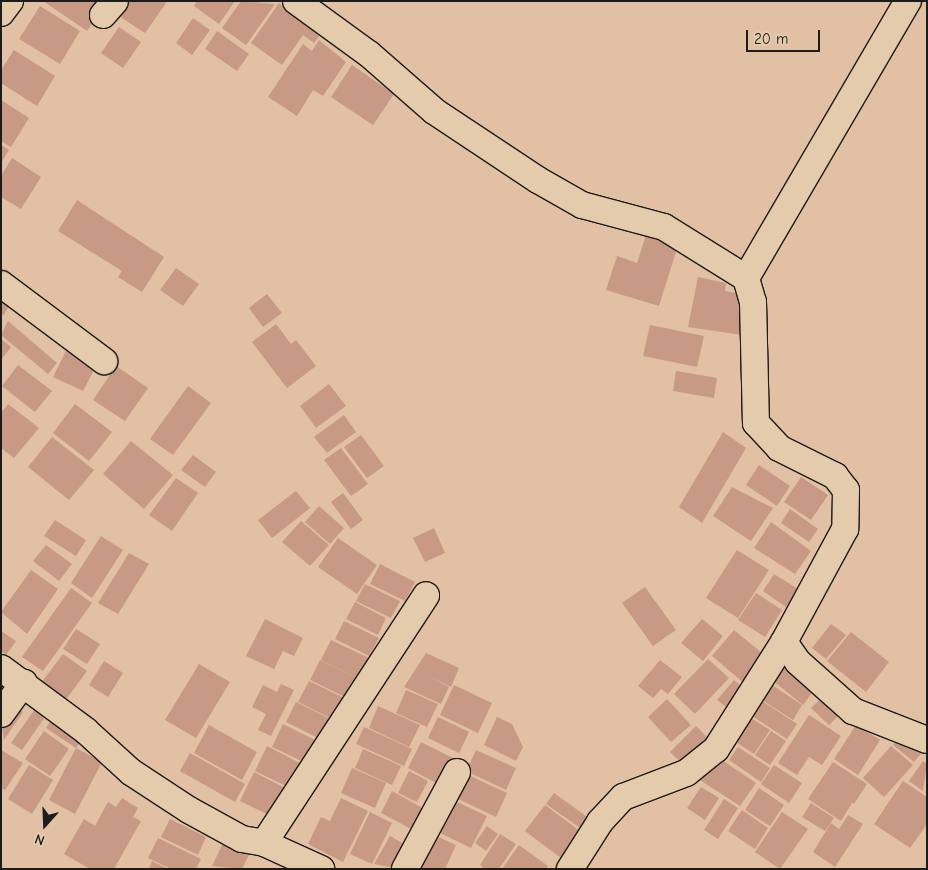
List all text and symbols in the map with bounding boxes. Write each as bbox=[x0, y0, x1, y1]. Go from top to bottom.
scale bar bbox=[748, 20, 822, 52]
text: 20 m bbox=[754, 30, 788, 48]
north arrow bbox=[20, 800, 70, 850]
text: N bbox=[33, 830, 47, 849]

